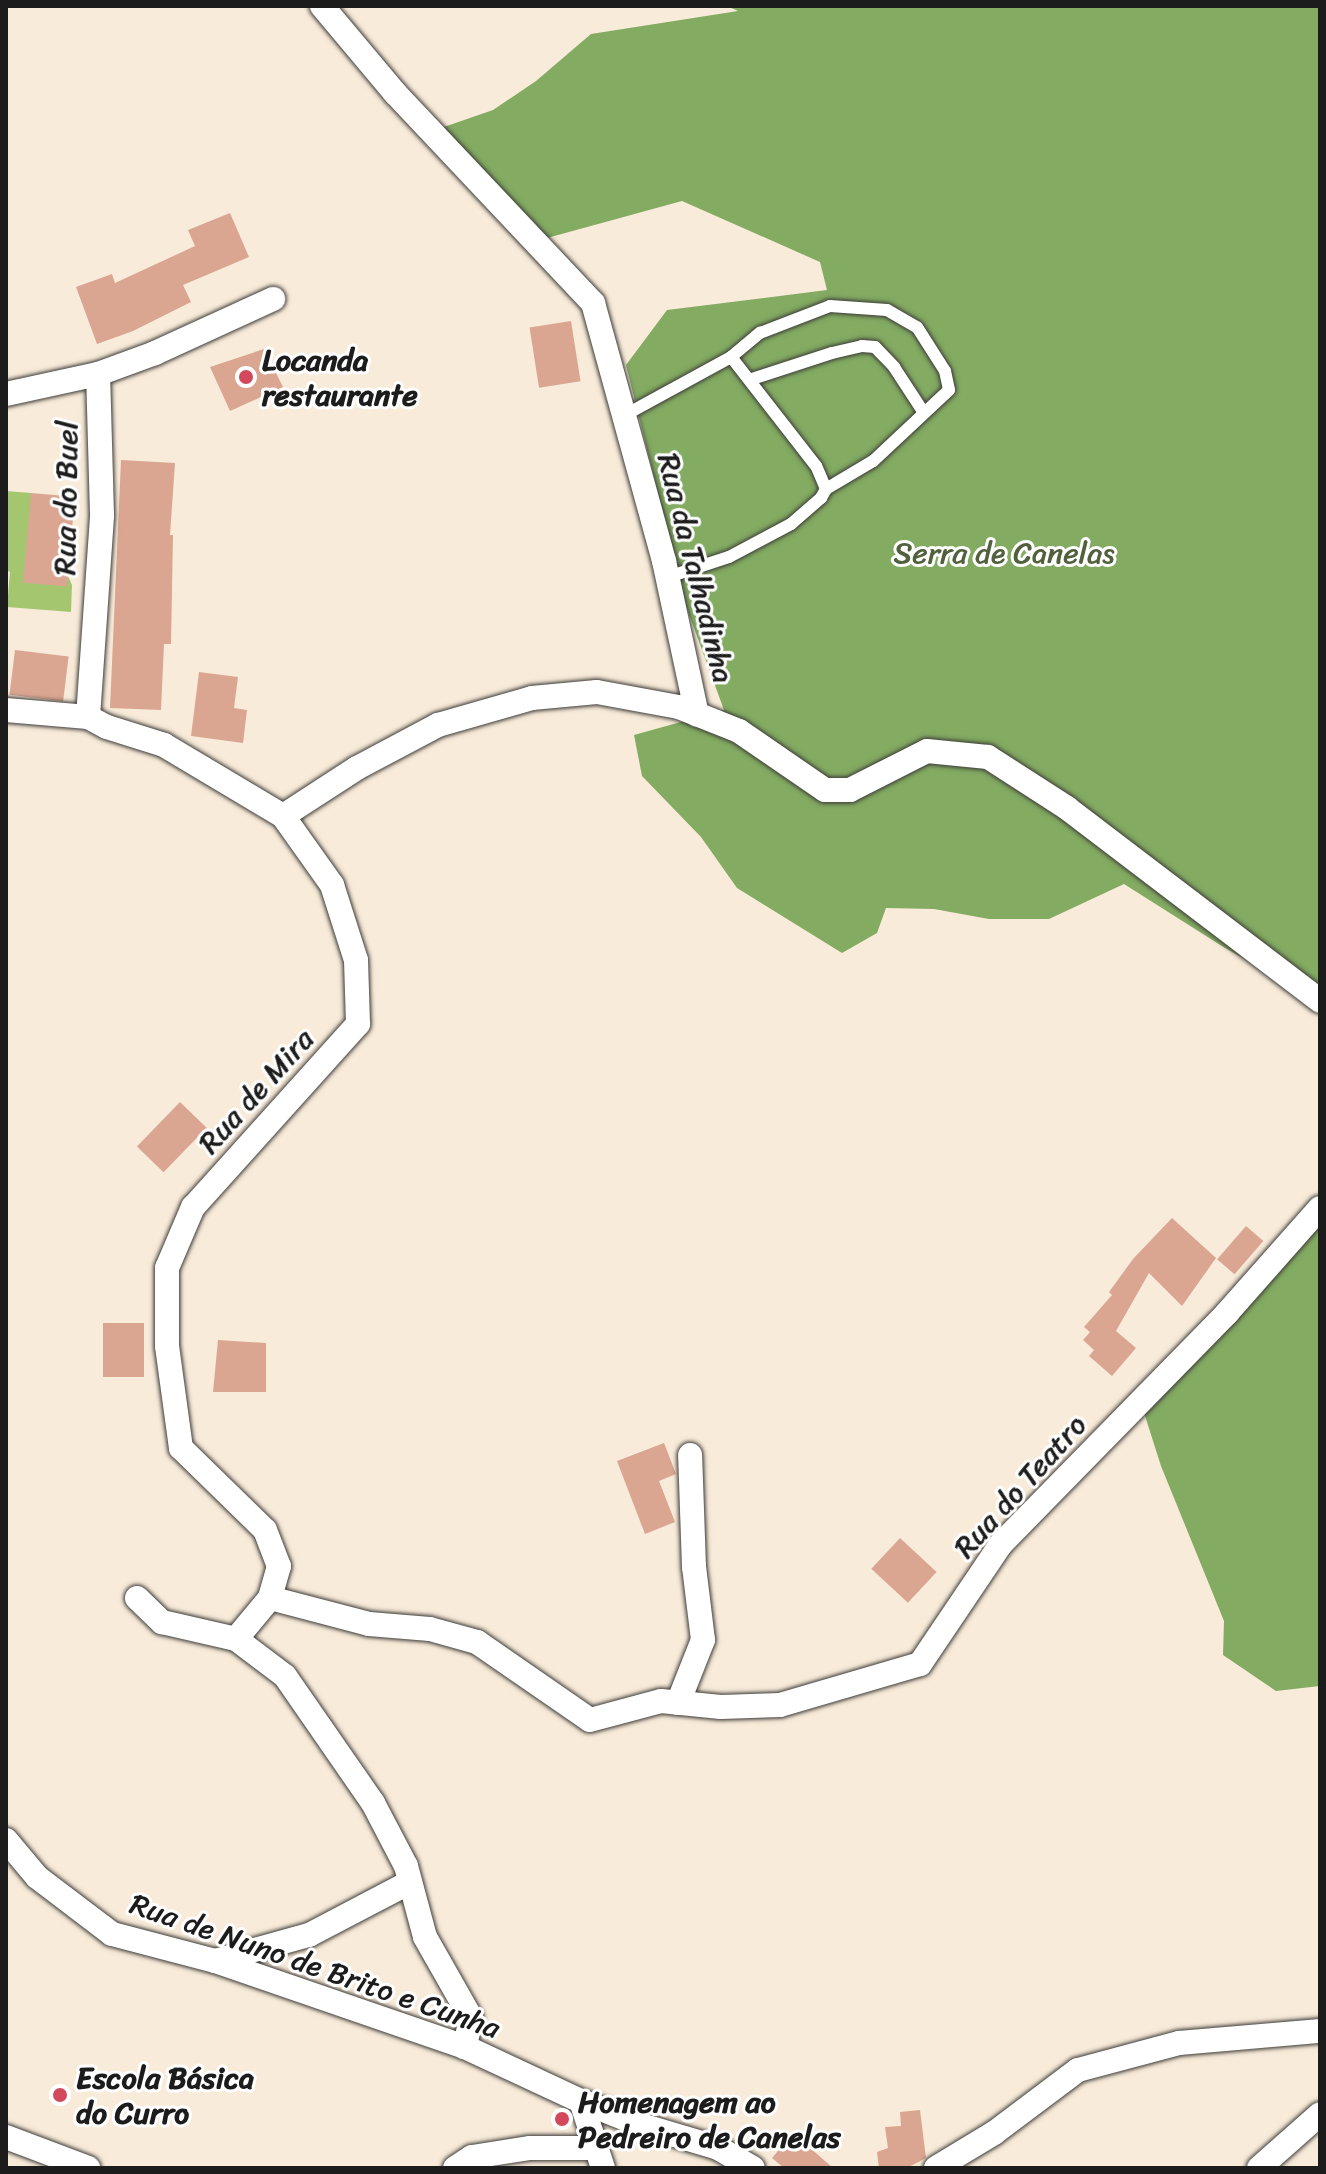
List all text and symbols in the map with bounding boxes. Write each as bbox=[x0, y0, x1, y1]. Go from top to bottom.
place label: Locanda restaurante bbox=[262, 342, 418, 412]
marker: Locanda restaurante bbox=[237, 368, 255, 386]
street label: Rua do Buel bbox=[47, 420, 85, 576]
street label: Rua da Talhadinha bbox=[650, 450, 742, 686]
park label: Serra de Canelas bbox=[893, 535, 1115, 571]
street label: Rua de Mira bbox=[190, 1021, 322, 1161]
street label: Rua do Teatro bbox=[946, 1407, 1094, 1565]
street label: Rua de Nuno de Brito e Cunha bbox=[124, 1885, 506, 2047]
place label: Escola Básica do Curro bbox=[76, 2060, 254, 2130]
place label: Homenagem ao Pedreiro de Canelas bbox=[578, 2084, 839, 2154]
marker: Escola Básica do Curro bbox=[51, 2086, 69, 2104]
marker: Homenagem ao Pedreiro de Canelas bbox=[553, 2110, 571, 2128]

